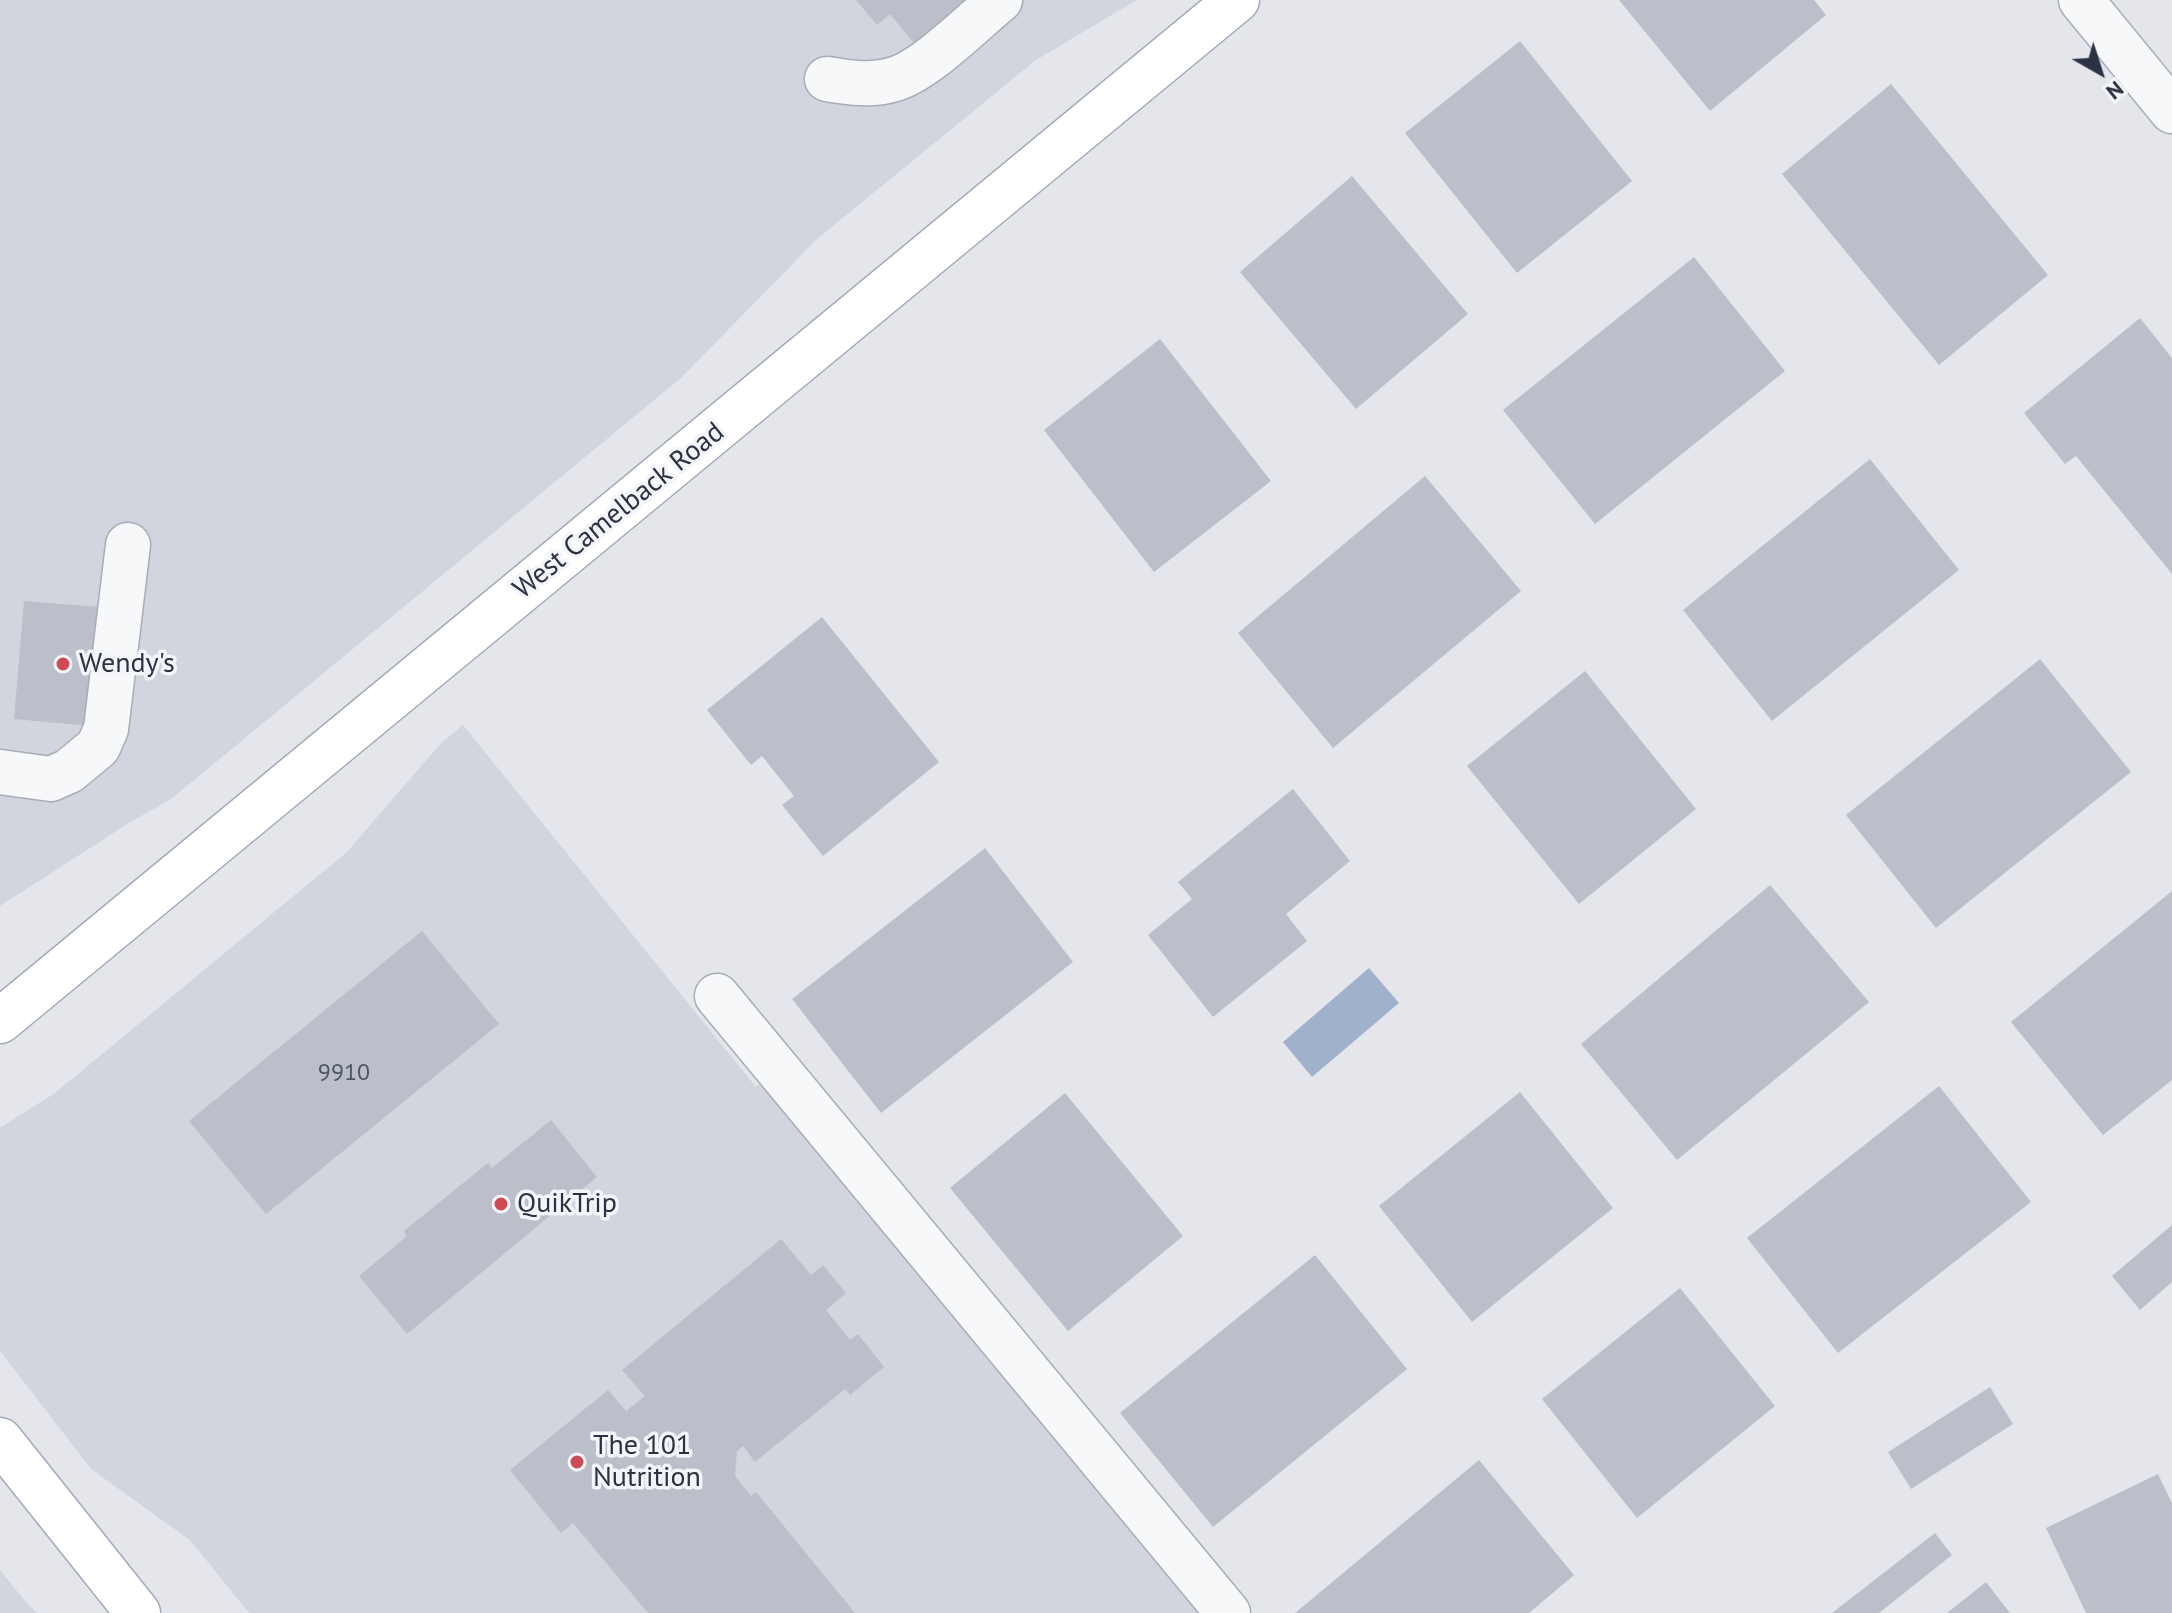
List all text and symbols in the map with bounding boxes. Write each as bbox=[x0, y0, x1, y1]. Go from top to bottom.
north arrow bbox=[2060, 32, 2140, 112]
text: N bbox=[2101, 75, 2130, 106]
street label: West Camelback Road bbox=[507, 416, 731, 606]
place label: Wendy's bbox=[79, 647, 175, 681]
marker: Wendy's bbox=[54, 655, 72, 673]
house number: 9910 bbox=[318, 1059, 370, 1087]
place label: QuikTrip bbox=[517, 1187, 617, 1221]
marker: QuikTrip bbox=[492, 1195, 510, 1213]
place label: The 101 Nutrition bbox=[593, 1429, 701, 1495]
marker: The 101 Nutrition bbox=[568, 1453, 586, 1471]

